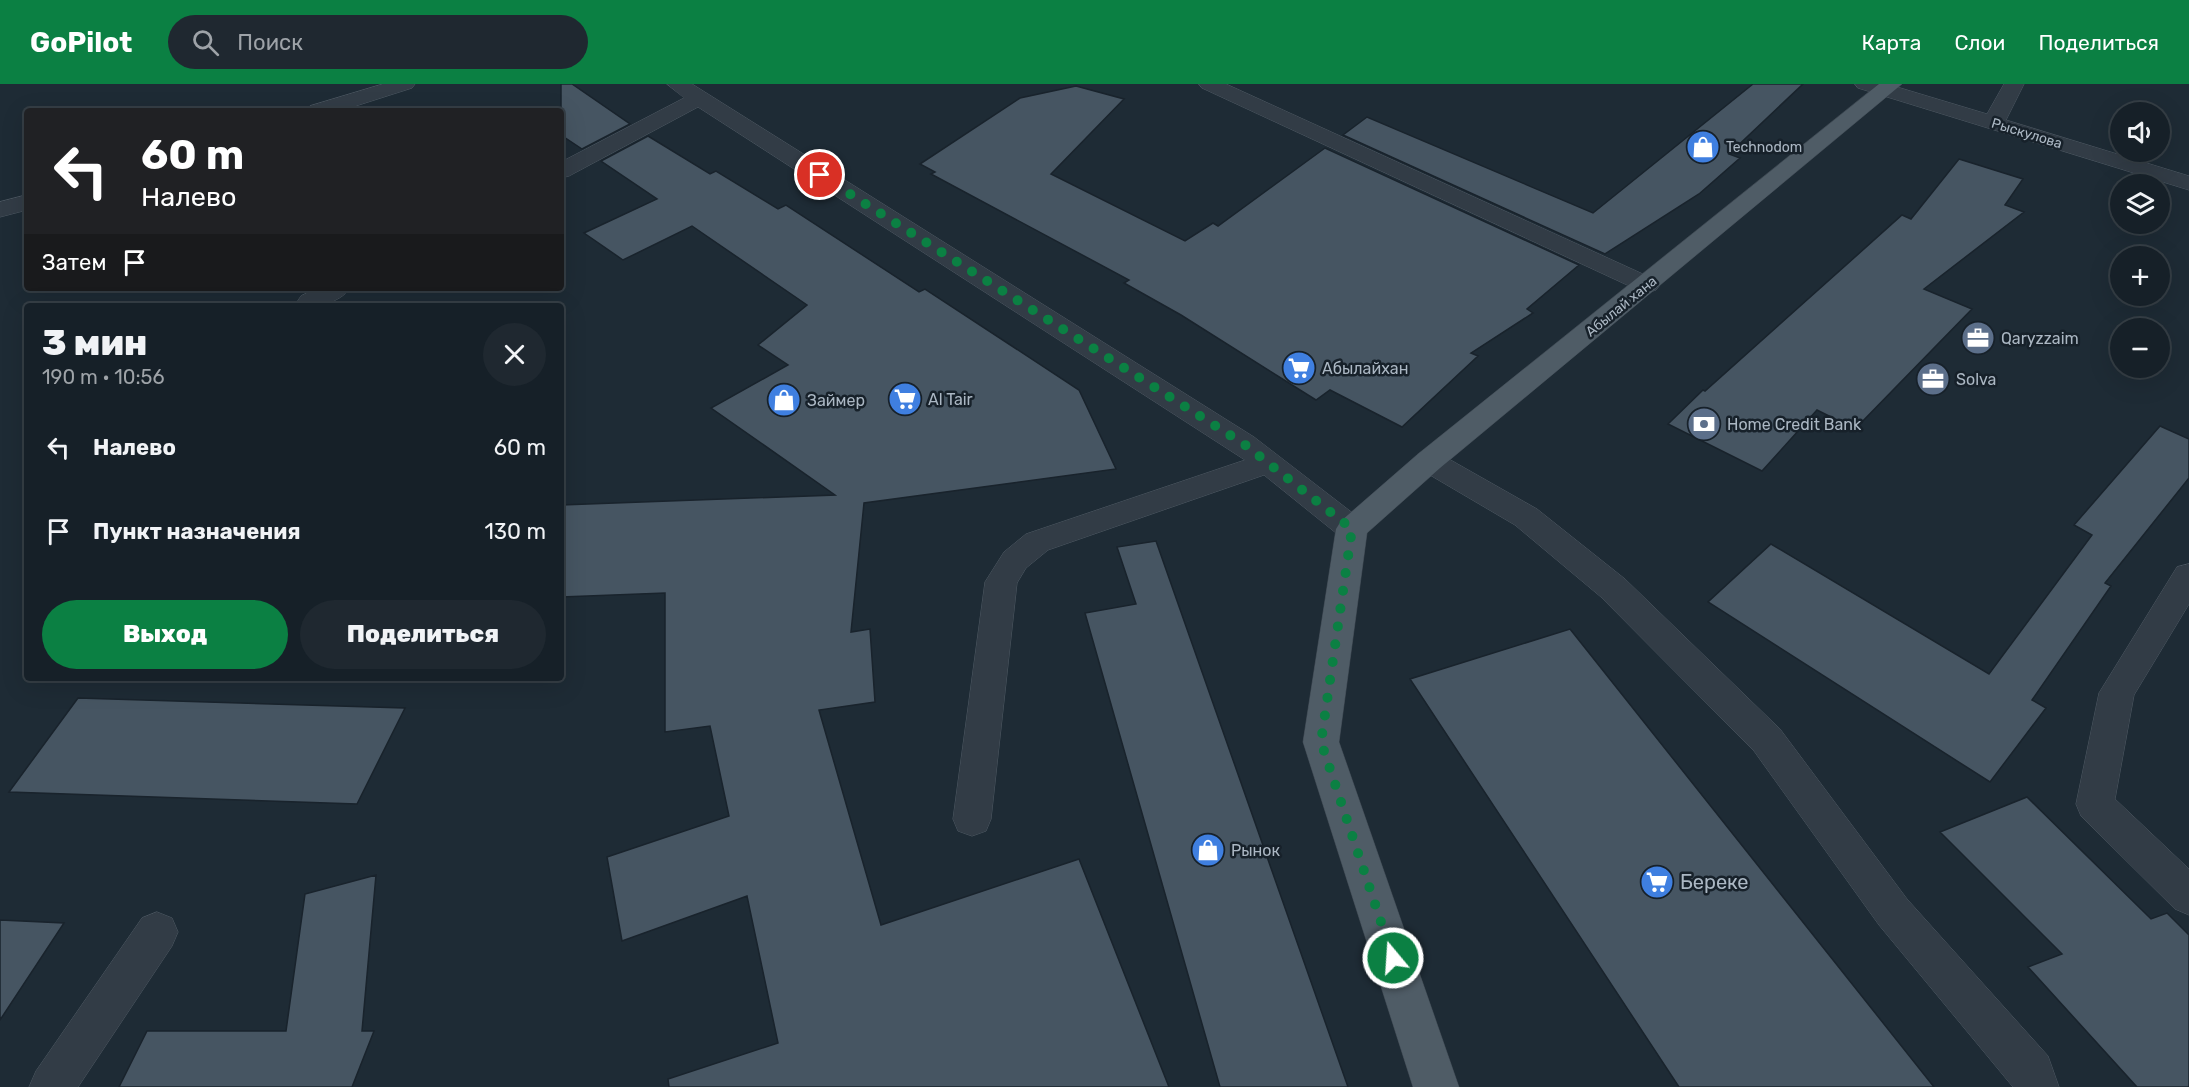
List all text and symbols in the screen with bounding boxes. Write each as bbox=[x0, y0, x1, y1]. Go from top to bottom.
search box bbox=[168, 15, 588, 69]
text: GoPilot bbox=[30, 26, 132, 59]
icon: search bbox=[189, 26, 222, 59]
text: Поиск bbox=[237, 29, 303, 56]
text: Карта bbox=[1861, 30, 1921, 55]
text: Слои bbox=[1954, 30, 2005, 55]
text: Поделиться bbox=[2038, 30, 2159, 55]
map controls bbox=[2110, 102, 2170, 378]
button: sound bbox=[2110, 102, 2170, 162]
street label: Рыскулова bbox=[1989, 115, 2064, 152]
shop icon: Technodom bbox=[1685, 129, 1721, 165]
text: 60 m bbox=[141, 130, 244, 180]
icon: left bbox=[42, 132, 120, 210]
place label: Technodom bbox=[1726, 139, 1802, 156]
pin bbox=[794, 149, 845, 200]
icon: arrive bbox=[803, 158, 836, 191]
button: layers bbox=[2110, 174, 2170, 234]
text: Налево bbox=[141, 181, 237, 213]
icon: arrive bbox=[118, 246, 151, 279]
button: + bbox=[2110, 246, 2170, 306]
text: Затем bbox=[42, 249, 106, 276]
street label: Абылай хана bbox=[1582, 272, 1660, 340]
button: − bbox=[2110, 318, 2170, 378]
office icon: Qaryzzaim bbox=[1960, 320, 1996, 356]
text: 3 мин bbox=[42, 321, 147, 364]
button: close bbox=[483, 323, 546, 386]
place label: Qaryzzaim bbox=[2001, 329, 2079, 348]
supermarket icon: Абылайхан bbox=[1281, 350, 1317, 386]
place label: Абылайхан bbox=[1322, 359, 1408, 378]
office icon: Solva bbox=[1915, 361, 1951, 397]
text: 190 m · 10:56 bbox=[42, 365, 165, 389]
place label: Solva bbox=[1956, 370, 1996, 389]
supermarket icon: Al Tair bbox=[887, 381, 923, 417]
shop icon: Займер bbox=[766, 382, 802, 418]
place label: Al Tair bbox=[928, 390, 973, 409]
place label: Займер bbox=[807, 391, 865, 410]
bank icon: Home Credit Bank bbox=[1686, 406, 1722, 442]
place label: Home Credit Bank bbox=[1727, 415, 1862, 434]
icon: left bbox=[42, 431, 75, 464]
text: Налево bbox=[93, 434, 176, 461]
text: 60 m bbox=[494, 434, 546, 461]
icon: arrive bbox=[42, 515, 75, 548]
text: Пункт назначения bbox=[93, 518, 301, 545]
text: 130 m bbox=[484, 518, 546, 545]
button: Выход bbox=[42, 600, 288, 669]
button: Поделиться bbox=[300, 600, 546, 669]
shop icon: Рынок bbox=[1190, 832, 1226, 868]
place label: Рынок bbox=[1231, 841, 1281, 860]
supermarket icon: Береке bbox=[1639, 864, 1675, 900]
place label: Береке bbox=[1680, 870, 1749, 894]
position arrow bbox=[1361, 926, 1425, 990]

